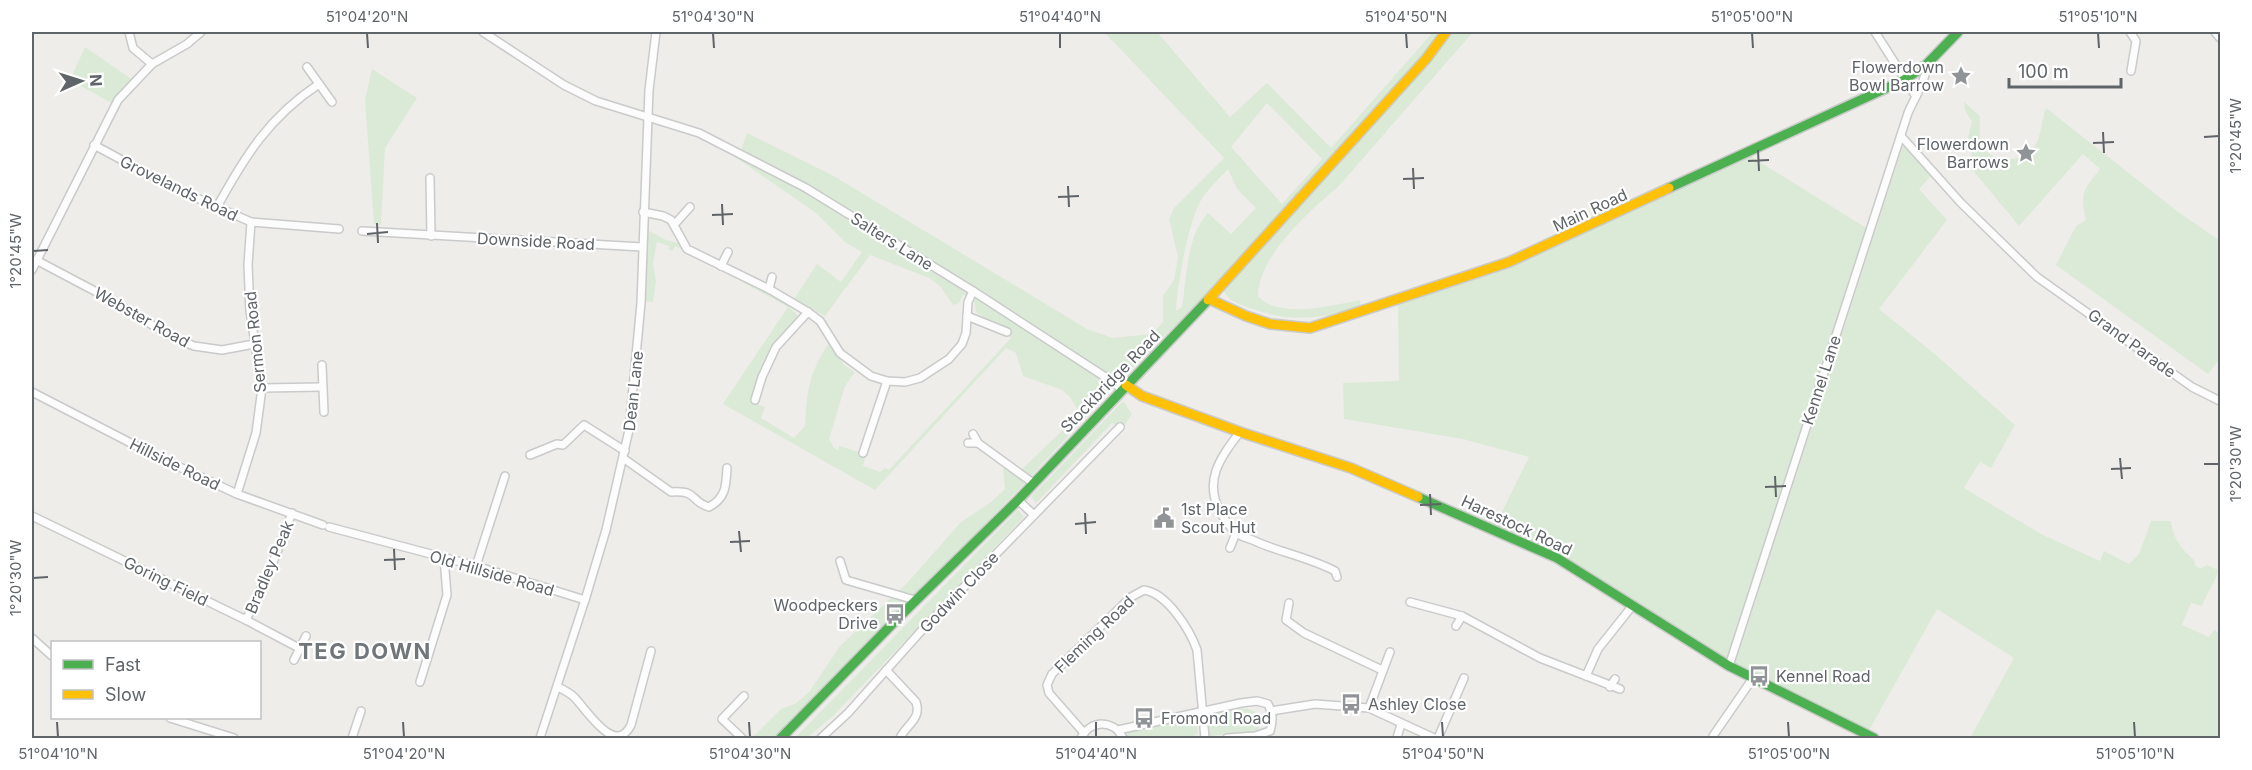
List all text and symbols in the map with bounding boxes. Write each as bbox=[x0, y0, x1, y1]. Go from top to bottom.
text: 51°04'20"N bbox=[326, 7, 408, 26]
text: 51°04'30"N bbox=[672, 7, 754, 26]
text: 51°04'40"N bbox=[1019, 7, 1101, 26]
text: 51°04'50"N bbox=[1365, 7, 1447, 26]
text: 51°05'00"N bbox=[1711, 7, 1793, 26]
text: 51°05'10"N bbox=[2059, 7, 2137, 26]
north arrow bbox=[51, 51, 111, 111]
scale bar bbox=[2009, 51, 2122, 89]
place label: Flowerdown Bowl Barrow bbox=[1849, 57, 1944, 95]
text: 100 m bbox=[2018, 61, 2069, 82]
place icon: Flowerdown Bowl Barrow bbox=[1949, 64, 1973, 88]
text: N bbox=[86, 74, 106, 87]
text: 1°20'45"W bbox=[2226, 98, 2245, 174]
place label: Flowerdown Barrows bbox=[1917, 134, 2009, 172]
place icon: Flowerdown Barrows bbox=[2014, 141, 2038, 165]
street label: Grovelands Road bbox=[117, 151, 241, 225]
street label: Main Road bbox=[1550, 184, 1630, 236]
street label: Salters Lane bbox=[847, 208, 937, 274]
text: 1°20'45"W bbox=[6, 213, 25, 289]
street label: Downside Road bbox=[477, 228, 595, 254]
street label: Webster Road bbox=[91, 283, 193, 351]
street label: Sermon Road bbox=[240, 290, 270, 394]
street label: Grand Parade bbox=[2084, 304, 2180, 382]
street label: Stockbridge Road bbox=[1056, 326, 1164, 436]
street label: Kennel Lane bbox=[1797, 333, 1845, 427]
street label: Dean Lane bbox=[619, 350, 647, 432]
text: 1°20'30"W bbox=[2226, 426, 2245, 502]
street label: Hillside Road bbox=[127, 434, 223, 494]
street label: Harestock Road bbox=[1458, 491, 1576, 559]
place label: 1st Place Scout Hut bbox=[1181, 499, 1256, 537]
public building icon: 1st Place Scout Hut bbox=[1152, 506, 1176, 530]
street label: Bradley Peak bbox=[240, 517, 298, 616]
text: 1°20'30"W bbox=[6, 540, 25, 616]
street label: Old Hillside Road bbox=[427, 546, 557, 600]
street label: Godwin Close bbox=[915, 547, 1003, 637]
street label: Goring Field bbox=[120, 552, 212, 610]
street label: Fleming Road bbox=[1050, 591, 1138, 677]
place label: Woodpeckers Drive bbox=[774, 595, 878, 633]
bus stop icon: Woodpeckers Drive bbox=[883, 602, 907, 626]
district label: TEG DOWN bbox=[298, 638, 432, 664]
legend bbox=[51, 641, 261, 719]
text: Fast bbox=[105, 654, 141, 675]
bus stop icon: Kennel Road bbox=[1747, 664, 1771, 688]
place label: Kennel Road bbox=[1776, 666, 1871, 686]
text: Slow bbox=[105, 684, 146, 705]
bus stop icon: Ashley Close bbox=[1339, 692, 1363, 716]
place label: Ashley Close bbox=[1368, 694, 1466, 714]
bus stop icon: Fromond Road bbox=[1132, 706, 1156, 730]
place label: Fromond Road bbox=[1161, 708, 1271, 728]
text: 51°04'10"N bbox=[18, 744, 98, 763]
text: 51°04'20"N bbox=[363, 744, 445, 763]
text: 51°04'30"N bbox=[709, 744, 791, 763]
text: 51°04'40"N bbox=[1055, 744, 1137, 763]
text: 51°04'50"N bbox=[1402, 744, 1484, 763]
text: 51°05'00"N bbox=[1748, 744, 1830, 763]
text: 51°05'10"N bbox=[2096, 744, 2174, 763]

